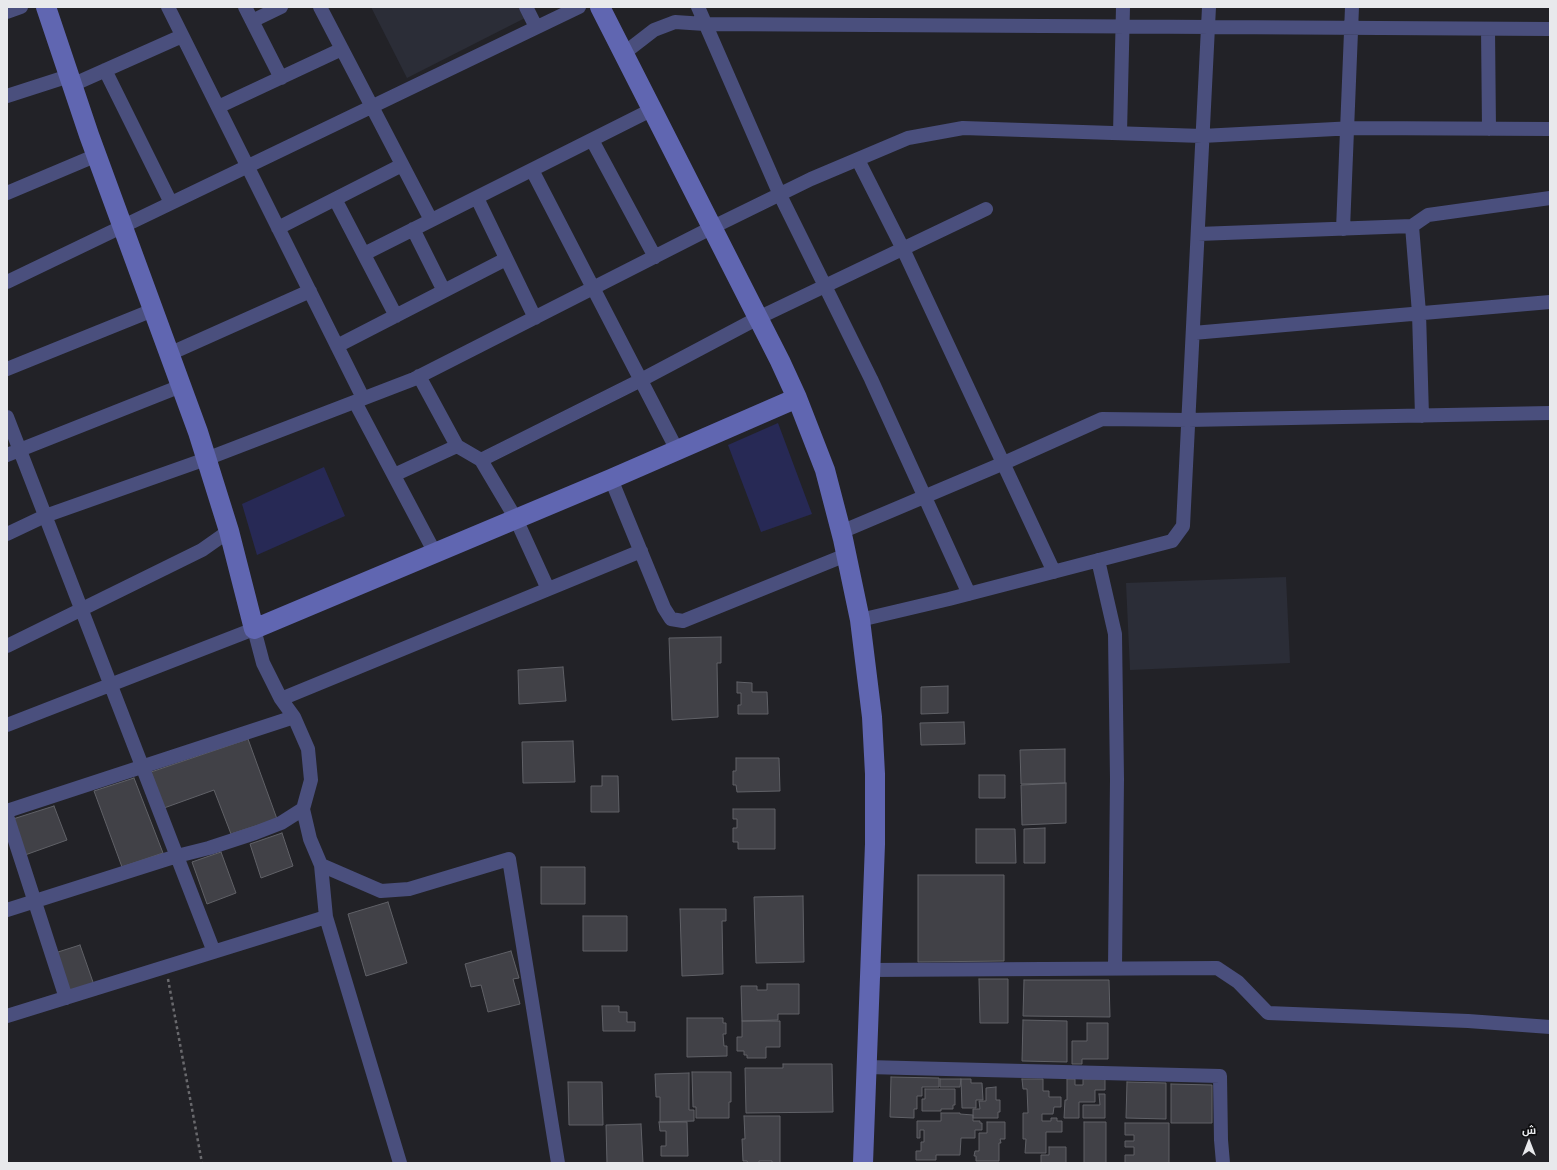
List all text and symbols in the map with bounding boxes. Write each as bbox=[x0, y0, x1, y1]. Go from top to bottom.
north arrow bbox=[1509, 1122, 1549, 1162]
text: ش bbox=[1522, 1123, 1536, 1136]

